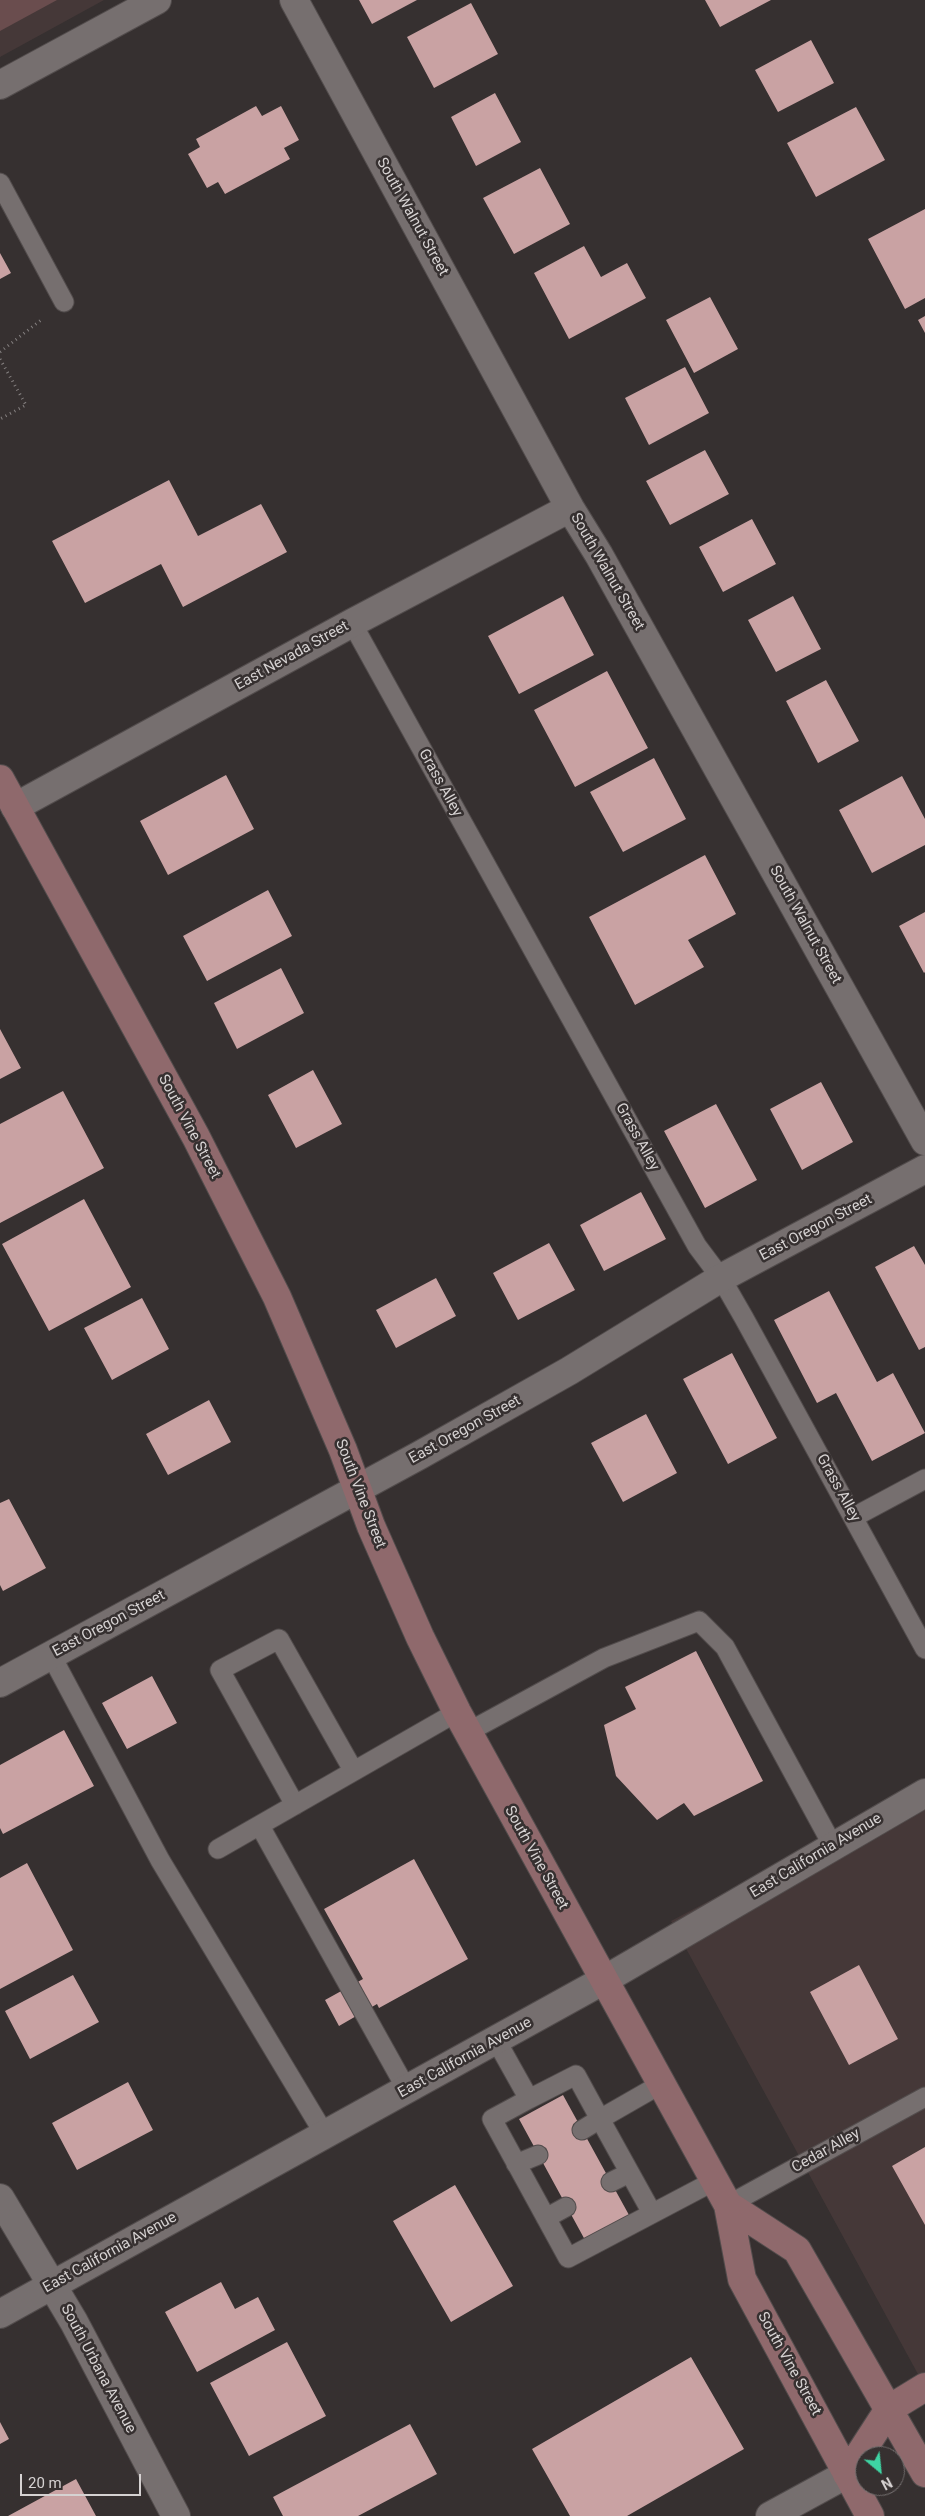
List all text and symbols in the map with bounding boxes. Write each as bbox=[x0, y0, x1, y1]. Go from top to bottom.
street label: South Walnut Street bbox=[372, 155, 452, 279]
street label: South Walnut Street bbox=[566, 510, 648, 634]
street label: East Nevada Street bbox=[232, 617, 352, 695]
street label: Grass Alley bbox=[414, 746, 466, 820]
street label: South Walnut Street bbox=[765, 863, 845, 987]
street label: South Vine Street bbox=[154, 1072, 224, 1182]
street label: Grass Alley bbox=[611, 1100, 663, 1174]
street label: East Oregon Street bbox=[757, 1191, 875, 1265]
street label: East Oregon Street bbox=[406, 1392, 524, 1468]
street label: South Vine Street bbox=[331, 1437, 389, 1551]
street label: Grass Alley bbox=[812, 1451, 864, 1525]
street label: East Oregon Street bbox=[50, 1587, 168, 1661]
street label: South Vine Street bbox=[500, 1803, 572, 1913]
street label: East California Avenue bbox=[747, 1810, 885, 1902]
street label: East California Avenue bbox=[395, 2014, 535, 2102]
street label: Cedar Alley bbox=[789, 2125, 863, 2177]
street label: East California Avenue bbox=[40, 2209, 180, 2297]
street label: South Urbana Avenue bbox=[56, 2302, 140, 2436]
street label: South Vine Street bbox=[753, 2309, 825, 2419]
north arrow bbox=[855, 2446, 905, 2496]
scale bar bbox=[22, 2464, 144, 2496]
text: 20 m bbox=[28, 2474, 62, 2492]
text: N bbox=[878, 2474, 895, 2493]

